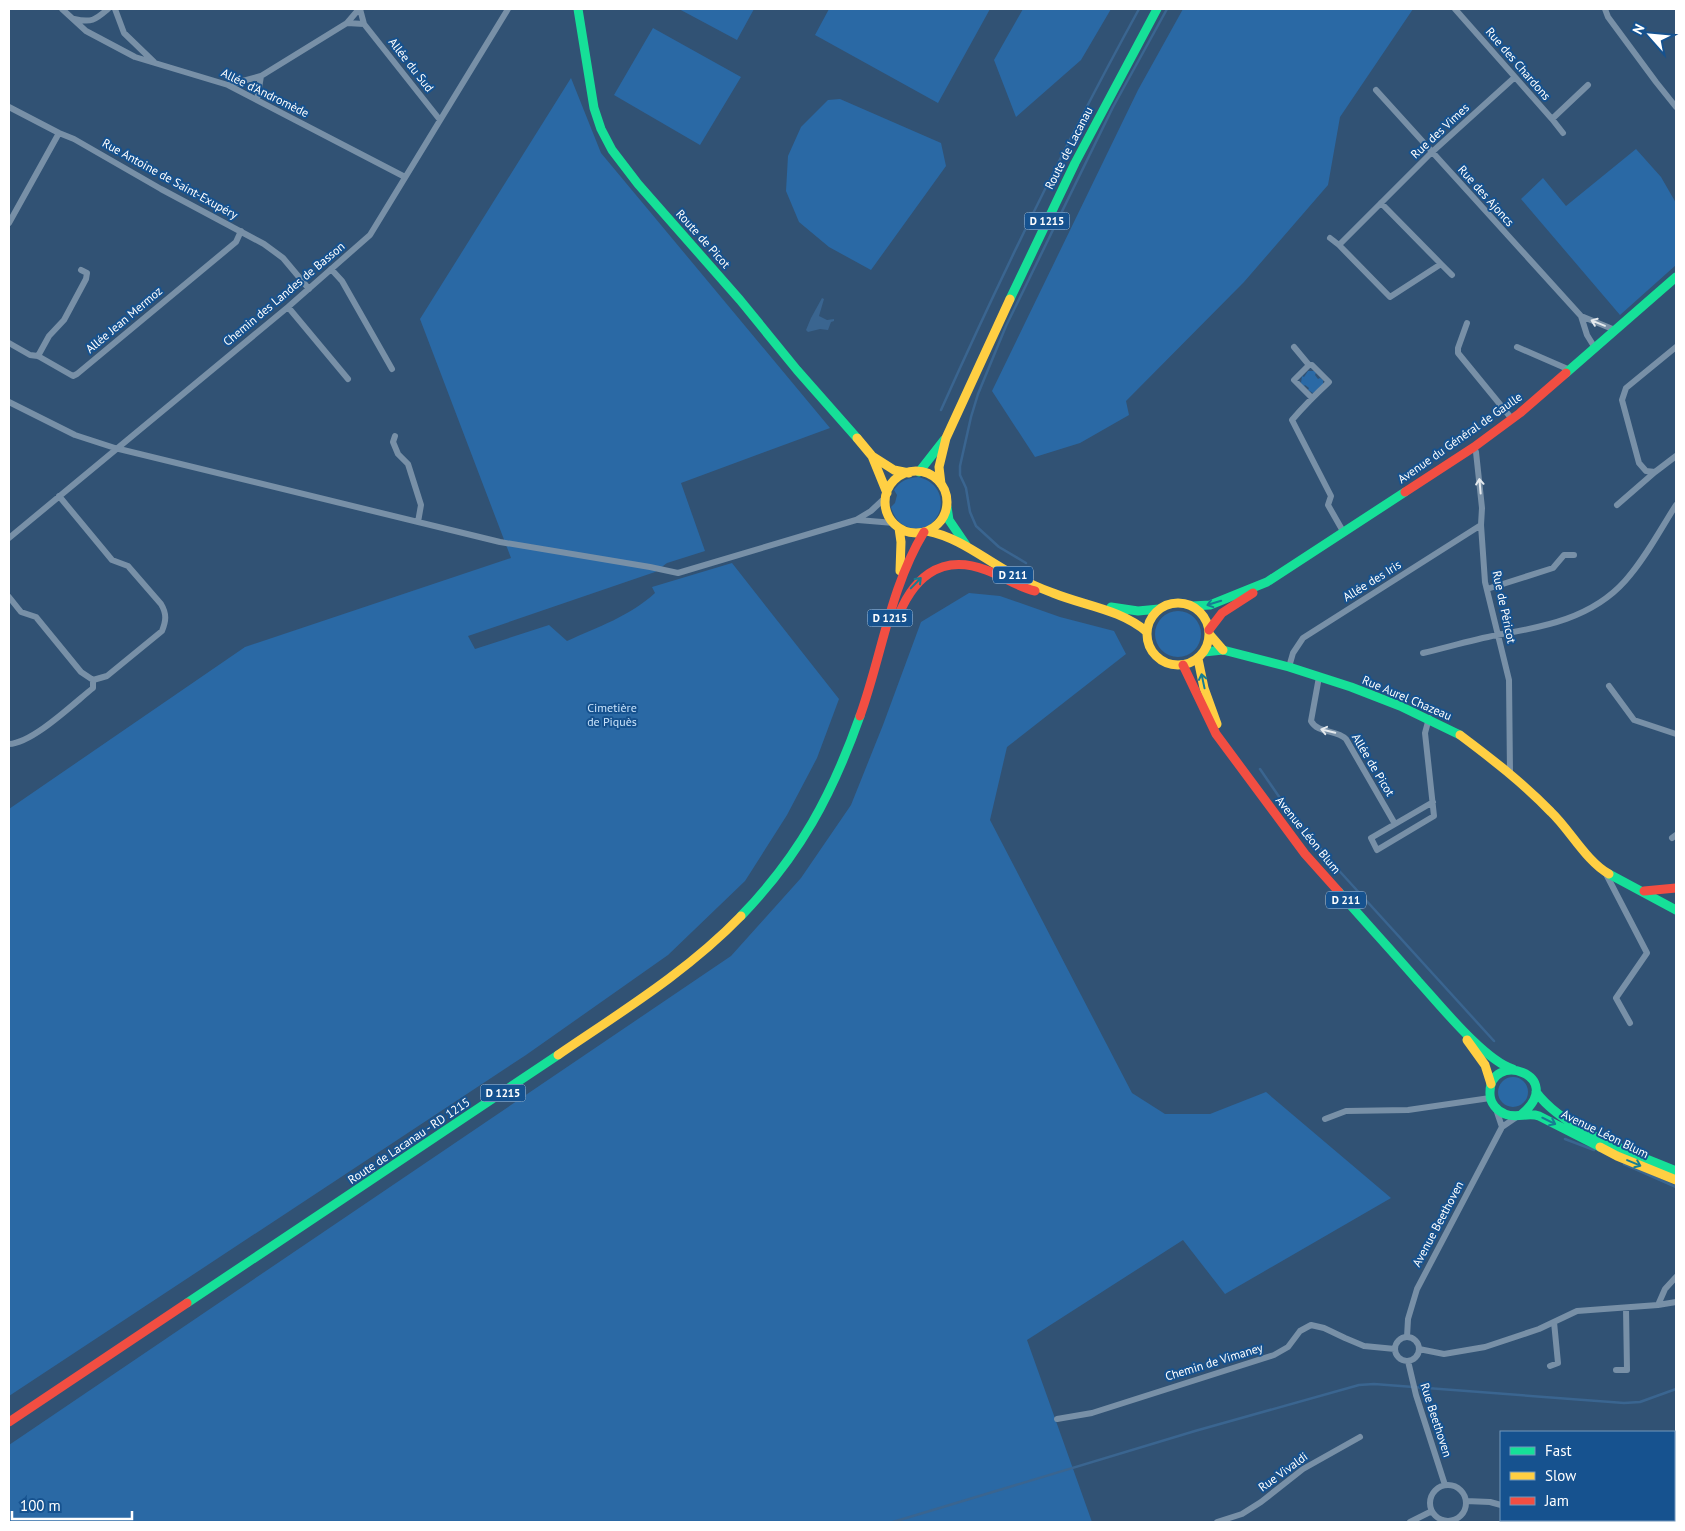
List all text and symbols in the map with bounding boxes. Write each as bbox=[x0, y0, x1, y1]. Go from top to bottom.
north arrow bbox=[1625, 10, 1675, 60]
text: N bbox=[1628, 21, 1649, 37]
street label: Rue des Chardons bbox=[1483, 24, 1554, 103]
street label: Allée du Sud bbox=[386, 35, 437, 95]
street label: Allée d'Andromède bbox=[219, 65, 312, 120]
street label: Rue des Vimes bbox=[1407, 100, 1472, 161]
street label: Route de Lacanau bbox=[1041, 104, 1096, 192]
street label: Rue Antoine de Saint-Exupéry bbox=[100, 135, 241, 222]
street label: Rue des Ajoncs bbox=[1455, 162, 1518, 229]
street label: Route de Picot bbox=[673, 206, 734, 271]
road number: D 1215 bbox=[1024, 212, 1070, 230]
street label: Chemin des Landes de Basson bbox=[220, 238, 348, 349]
street label: Allée Jean Mermoz bbox=[82, 283, 165, 356]
one-way arrow bbox=[1591, 318, 1606, 328]
street label: Avenue du Général de Gaulle bbox=[1395, 389, 1525, 486]
one-way arrow bbox=[1475, 478, 1484, 494]
street label: Allée des Iris bbox=[1340, 557, 1404, 604]
road number: D 211 bbox=[993, 566, 1033, 584]
street label: Rue de Péricot bbox=[1489, 569, 1520, 645]
one-way arrow bbox=[910, 577, 922, 589]
one-way arrow bbox=[1206, 599, 1222, 609]
road number: D 1215 bbox=[868, 610, 912, 626]
street label: Rue Aurel Chazeau bbox=[1360, 672, 1454, 723]
one-way arrow bbox=[1198, 673, 1207, 689]
park label: Cimetière de Piquès bbox=[587, 700, 637, 729]
one-way arrow bbox=[1320, 726, 1336, 735]
street label: Allée de Picot bbox=[1349, 731, 1398, 799]
street label: Avenue Léon Blum bbox=[1273, 793, 1344, 876]
road number: D 211 bbox=[1326, 892, 1366, 908]
road number: D 1215 bbox=[480, 1084, 526, 1102]
street label: Route de Lacanau - RD 1215 bbox=[345, 1094, 473, 1187]
street label: Avenue Léon Blum bbox=[1559, 1106, 1651, 1161]
one-way arrow bbox=[1541, 1117, 1556, 1126]
one-way arrow bbox=[1626, 1158, 1641, 1168]
street label: Avenue Beethoven bbox=[1409, 1178, 1466, 1269]
street label: Chemin de Vimaney bbox=[1163, 1339, 1265, 1384]
street label: Rue Beethoven bbox=[1417, 1381, 1456, 1459]
legend bbox=[1500, 1431, 1675, 1521]
text: Fast bbox=[1545, 1441, 1572, 1460]
street label: Rue Vivaldi bbox=[1255, 1449, 1310, 1495]
text: Slow bbox=[1545, 1466, 1576, 1485]
scale bar bbox=[12, 1488, 132, 1520]
text: Jam bbox=[1544, 1491, 1569, 1510]
text: 100 m bbox=[20, 1496, 61, 1515]

